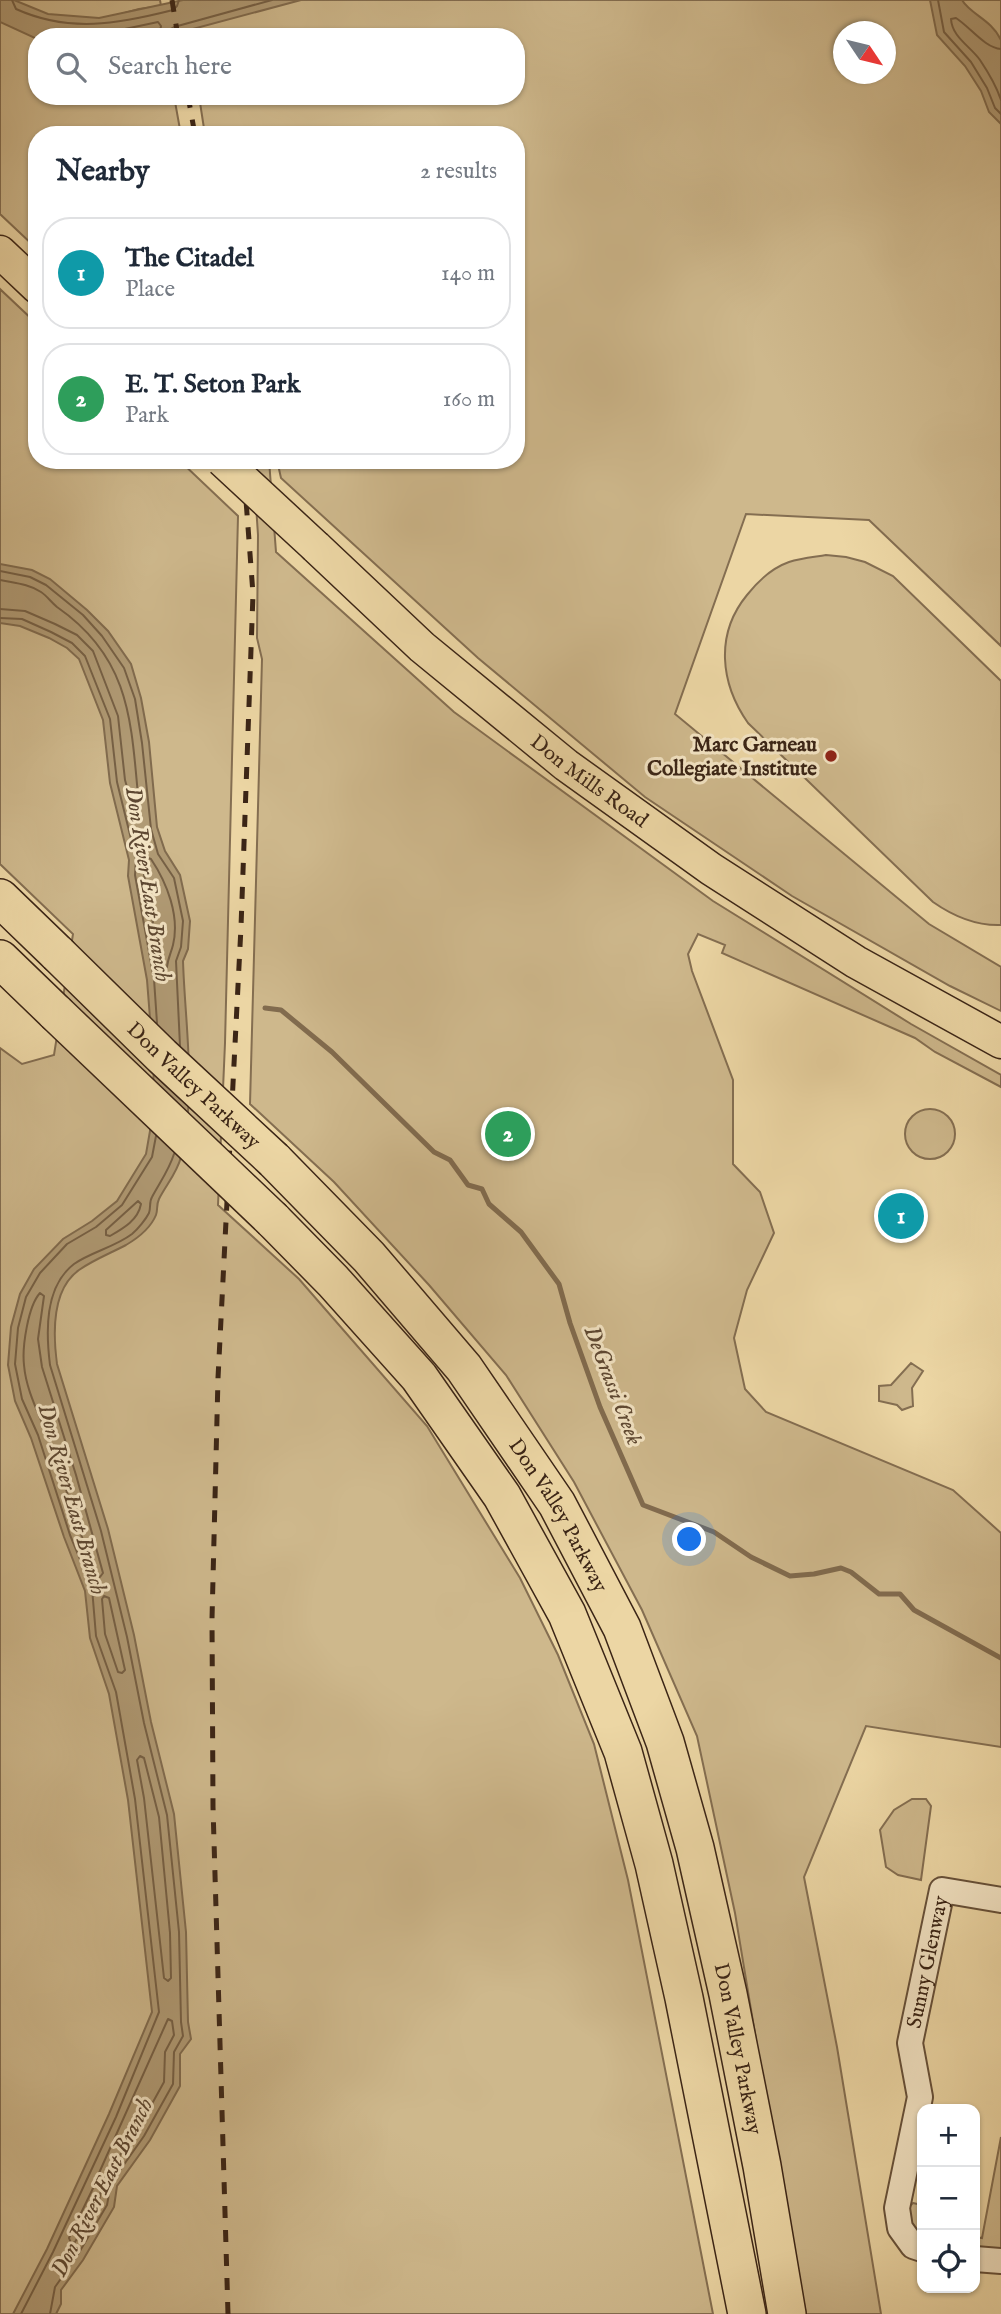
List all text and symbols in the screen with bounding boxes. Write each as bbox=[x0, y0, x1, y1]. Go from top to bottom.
north arrow bbox=[833, 21, 896, 84]
search box bbox=[28, 28, 525, 105]
icon: search bbox=[52, 48, 90, 86]
text: Search here bbox=[108, 50, 232, 83]
text: Nearby bbox=[56, 153, 149, 191]
text: 2 results bbox=[420, 157, 497, 186]
text: The Citadel bbox=[125, 242, 254, 275]
text: 1 bbox=[77, 259, 85, 288]
text: 140 m bbox=[441, 259, 495, 288]
text: Place bbox=[125, 275, 175, 304]
text: E. T. Seton Park bbox=[125, 368, 300, 401]
text: 2 bbox=[76, 385, 86, 414]
text: 160 m bbox=[443, 385, 495, 414]
text: Park bbox=[125, 401, 169, 430]
street label: Don Mills Road bbox=[524, 729, 653, 835]
place label: Marc Garneau Collegiate Institute bbox=[647, 732, 817, 783]
marker: Marc Garneau Collegiate Institute bbox=[823, 748, 839, 764]
water label: Don River East Branch bbox=[118, 785, 177, 984]
street label: Don Valley Parkway bbox=[120, 1017, 266, 1156]
pin: 2 bbox=[485, 1108, 531, 1160]
pin: 1 bbox=[878, 1190, 924, 1242]
water label: DeGrassi Creek bbox=[577, 1322, 649, 1449]
water label: Don River East Branch bbox=[30, 1401, 113, 1598]
street label: Don Valley Parkway bbox=[501, 1434, 613, 1598]
your location bbox=[672, 1522, 706, 1556]
street label: Sunny Glenway bbox=[901, 1893, 956, 2031]
street label: Don Valley Parkway bbox=[706, 1961, 768, 2138]
water label: Don River East Branch bbox=[45, 2093, 160, 2282]
map controls bbox=[917, 2104, 980, 2293]
button: + bbox=[917, 2104, 980, 2167]
button: − bbox=[917, 2167, 980, 2230]
button: locate bbox=[917, 2230, 980, 2293]

